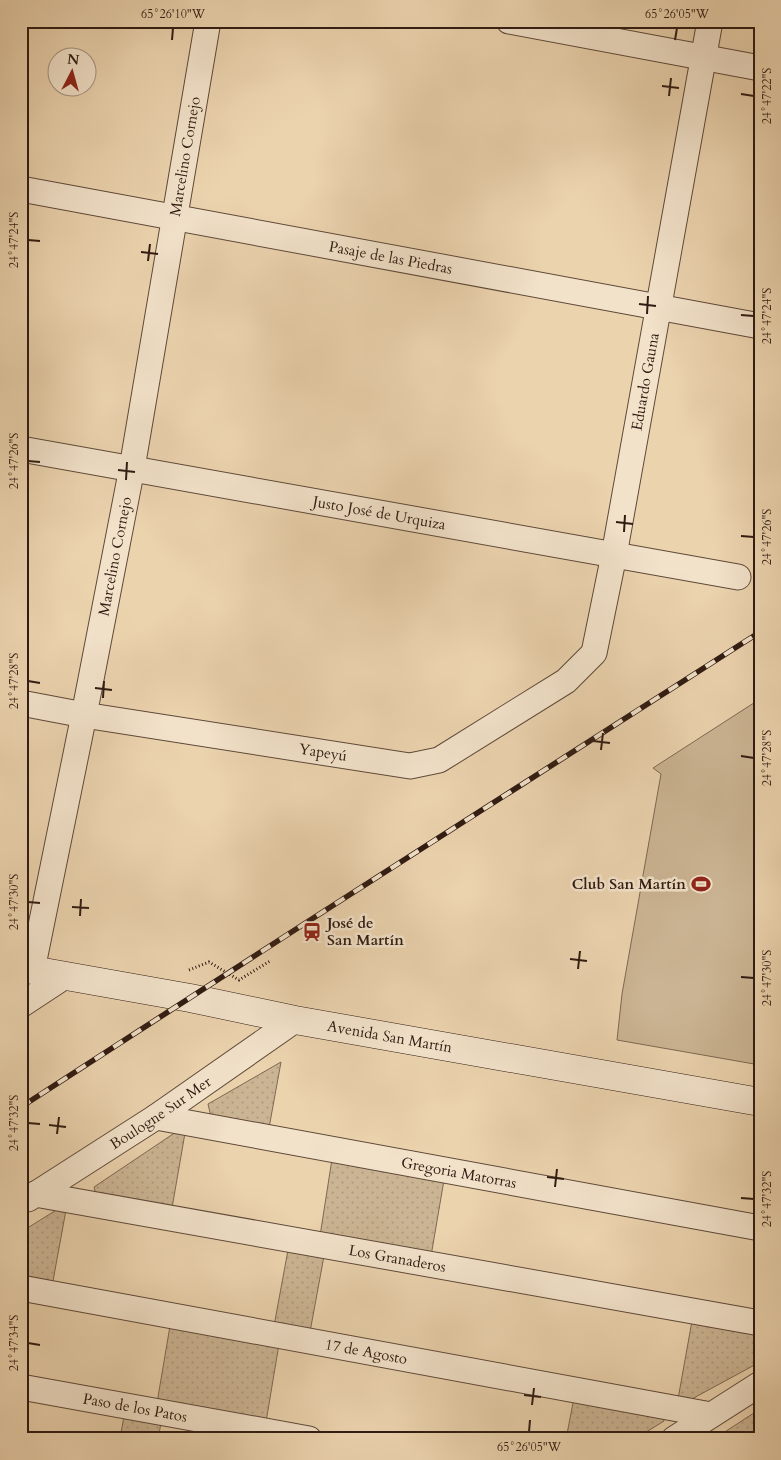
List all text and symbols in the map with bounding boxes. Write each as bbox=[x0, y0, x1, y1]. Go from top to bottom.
text: 65°26'10"W bbox=[141, 6, 206, 22]
text: 65°26'05"W bbox=[645, 6, 710, 22]
north arrow bbox=[48, 48, 98, 98]
text: N bbox=[66, 49, 80, 70]
text: 24°47'22"S bbox=[759, 68, 775, 124]
street label: Marcelino Cornejo bbox=[165, 95, 205, 218]
text: 24°47'24"S bbox=[6, 212, 22, 268]
street label: Pasaje de las Piedras bbox=[327, 236, 454, 279]
text: 24°47'24"S bbox=[759, 288, 775, 344]
street label: Eduardo Gauna bbox=[627, 331, 664, 432]
text: 24°47'26"S bbox=[6, 433, 22, 489]
street label: Justo José de Urquiza bbox=[309, 491, 448, 535]
street label: Marcelino Cornejo bbox=[93, 495, 136, 618]
text: 24°47'26"S bbox=[759, 509, 775, 565]
text: 24°47'28"S bbox=[6, 653, 22, 709]
text: 24°47'28"S bbox=[759, 730, 775, 786]
street label: Yapeyú bbox=[297, 739, 349, 766]
sports icon: Club San Martín bbox=[690, 873, 712, 895]
text: 24°47'30"S bbox=[6, 874, 22, 930]
place label: Club San Martín bbox=[572, 874, 686, 894]
place label: José de San Martín bbox=[325, 913, 404, 950]
station icon: José de San Martín bbox=[301, 921, 323, 943]
text: 24°47'30"S bbox=[759, 950, 775, 1006]
street label: Avenida San Martín bbox=[326, 1016, 454, 1058]
street label: Boulogne Sur Mer bbox=[106, 1071, 215, 1154]
text: 24°47'32"S bbox=[6, 1095, 22, 1151]
street label: Gregoria Matorras bbox=[400, 1152, 518, 1193]
text: 24°47'32"S bbox=[759, 1171, 775, 1227]
street label: Los Granaderos bbox=[347, 1240, 448, 1277]
text: 24°47'34"S bbox=[6, 1315, 22, 1371]
street label: 17 de Agosto bbox=[323, 1334, 409, 1369]
street label: Paso de los Patos bbox=[81, 1388, 189, 1427]
text: 65°26'05"W bbox=[497, 1439, 562, 1455]

